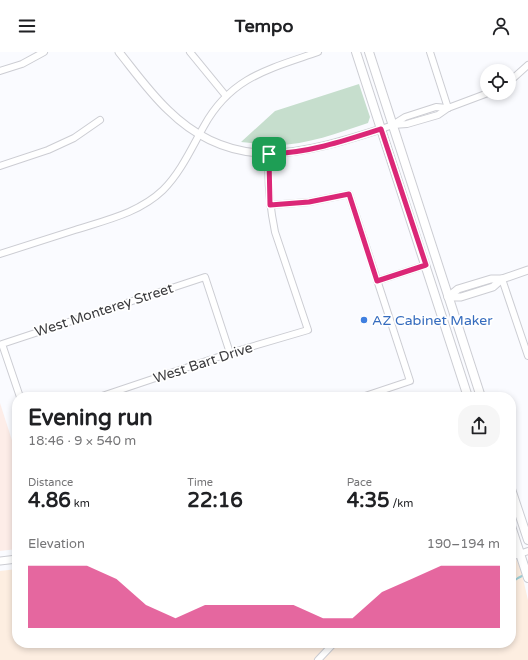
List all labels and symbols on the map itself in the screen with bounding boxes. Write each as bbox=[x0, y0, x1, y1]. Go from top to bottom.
pin bbox=[252, 137, 286, 171]
street label: West Monterey Street bbox=[33, 279, 176, 340]
place label: AZ Cabinet Maker bbox=[372, 312, 493, 329]
marker: AZ Cabinet Maker bbox=[359, 315, 369, 325]
street label: West Bart Drive bbox=[151, 339, 255, 387]

